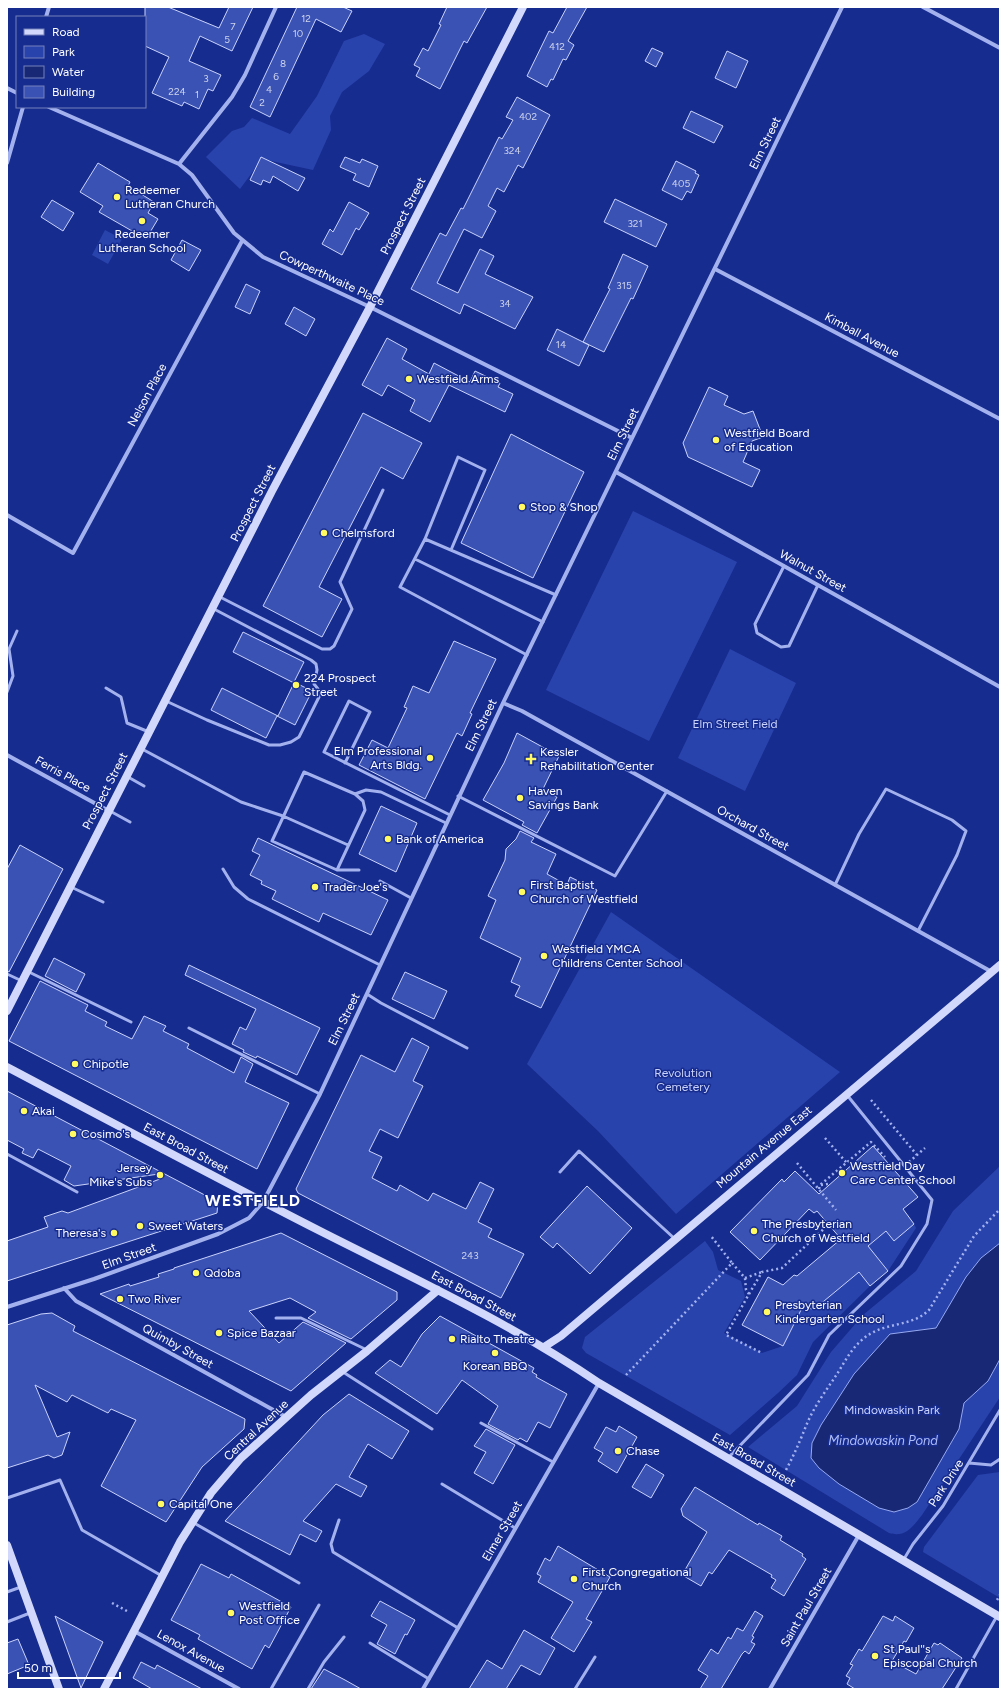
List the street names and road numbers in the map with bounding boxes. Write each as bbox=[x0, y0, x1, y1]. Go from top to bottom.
street label: Elm Street bbox=[746, 114, 784, 171]
street label: Prospect Street bbox=[378, 175, 429, 257]
street label: Cowperthwaite Place bbox=[277, 247, 387, 309]
street label: Kimball Avenue bbox=[822, 310, 902, 361]
street label: Nelson Place bbox=[125, 361, 170, 429]
street label: Elm Street bbox=[604, 405, 642, 462]
street label: Prospect Street bbox=[228, 462, 279, 544]
street label: Walnut Street bbox=[777, 547, 849, 595]
street label: Elm Street bbox=[462, 696, 500, 753]
street label: Prospect Street bbox=[80, 750, 131, 832]
street label: Ferris Place bbox=[33, 753, 94, 795]
street label: Orchard Street bbox=[714, 802, 792, 854]
street label: Elm Street bbox=[325, 990, 363, 1047]
street label: Mountain Avenue East bbox=[713, 1103, 815, 1191]
street label: East Broad Street bbox=[141, 1120, 231, 1177]
street label: Elm Street bbox=[100, 1240, 158, 1272]
street label: East Broad Street bbox=[429, 1268, 519, 1325]
street label: Quimby Street bbox=[140, 1321, 216, 1371]
street label: Central Avenue bbox=[221, 1396, 291, 1463]
street label: East Broad Street bbox=[710, 1430, 799, 1490]
street label: Park Drive bbox=[926, 1456, 967, 1509]
street label: Elmer Street bbox=[479, 1498, 525, 1564]
street label: Saint Paul Street bbox=[778, 1564, 835, 1649]
street label: Lenox Avenue bbox=[155, 1627, 228, 1676]

